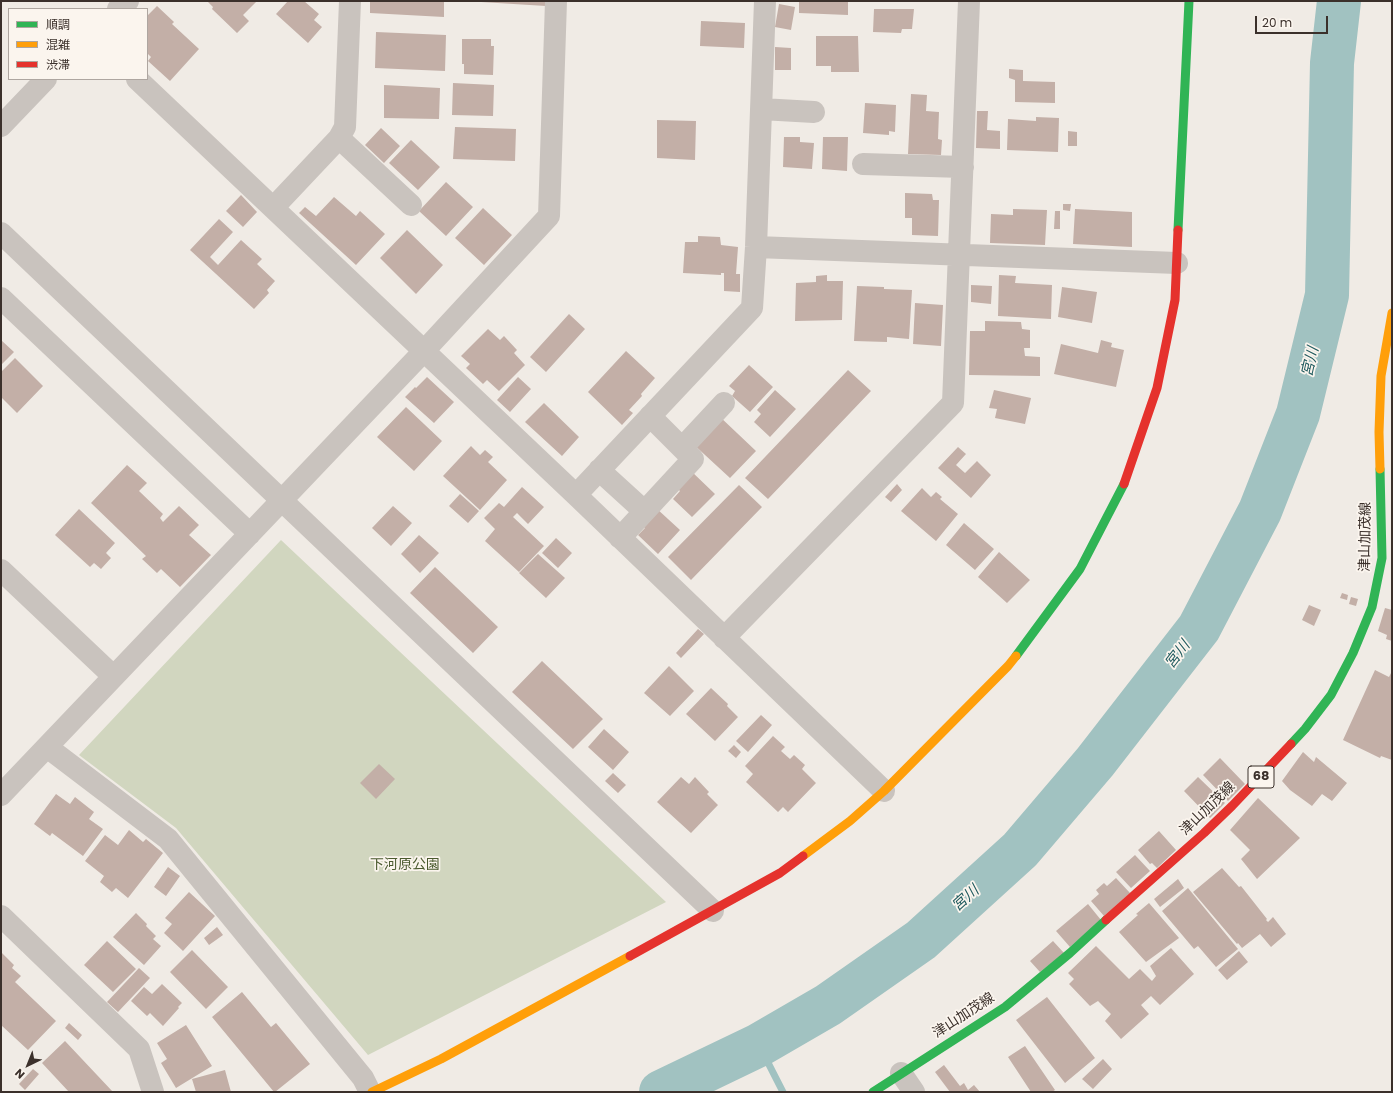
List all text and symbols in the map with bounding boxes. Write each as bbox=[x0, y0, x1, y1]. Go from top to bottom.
legend bbox=[8, 8, 148, 80]
scale bar bbox=[1257, 8, 1330, 34]
text: 20 m bbox=[1262, 14, 1292, 31]
text: 順調 bbox=[46, 16, 70, 33]
text: 混雑 bbox=[46, 36, 70, 53]
text: 渋滞 bbox=[46, 56, 70, 73]
water label: 宮川 bbox=[1299, 345, 1323, 379]
street label: 津山加茂線 bbox=[1357, 502, 1375, 572]
water label: 宮川 bbox=[1162, 638, 1194, 672]
road number: 68 bbox=[1248, 766, 1274, 788]
street label: 津山加茂線 bbox=[1177, 779, 1239, 839]
park label: 下河原公園 bbox=[370, 857, 440, 873]
water label: 宮川 bbox=[949, 882, 983, 916]
street label: 津山加茂線 bbox=[930, 990, 998, 1042]
north arrow bbox=[8, 1045, 48, 1085]
text: N bbox=[11, 1065, 28, 1082]

